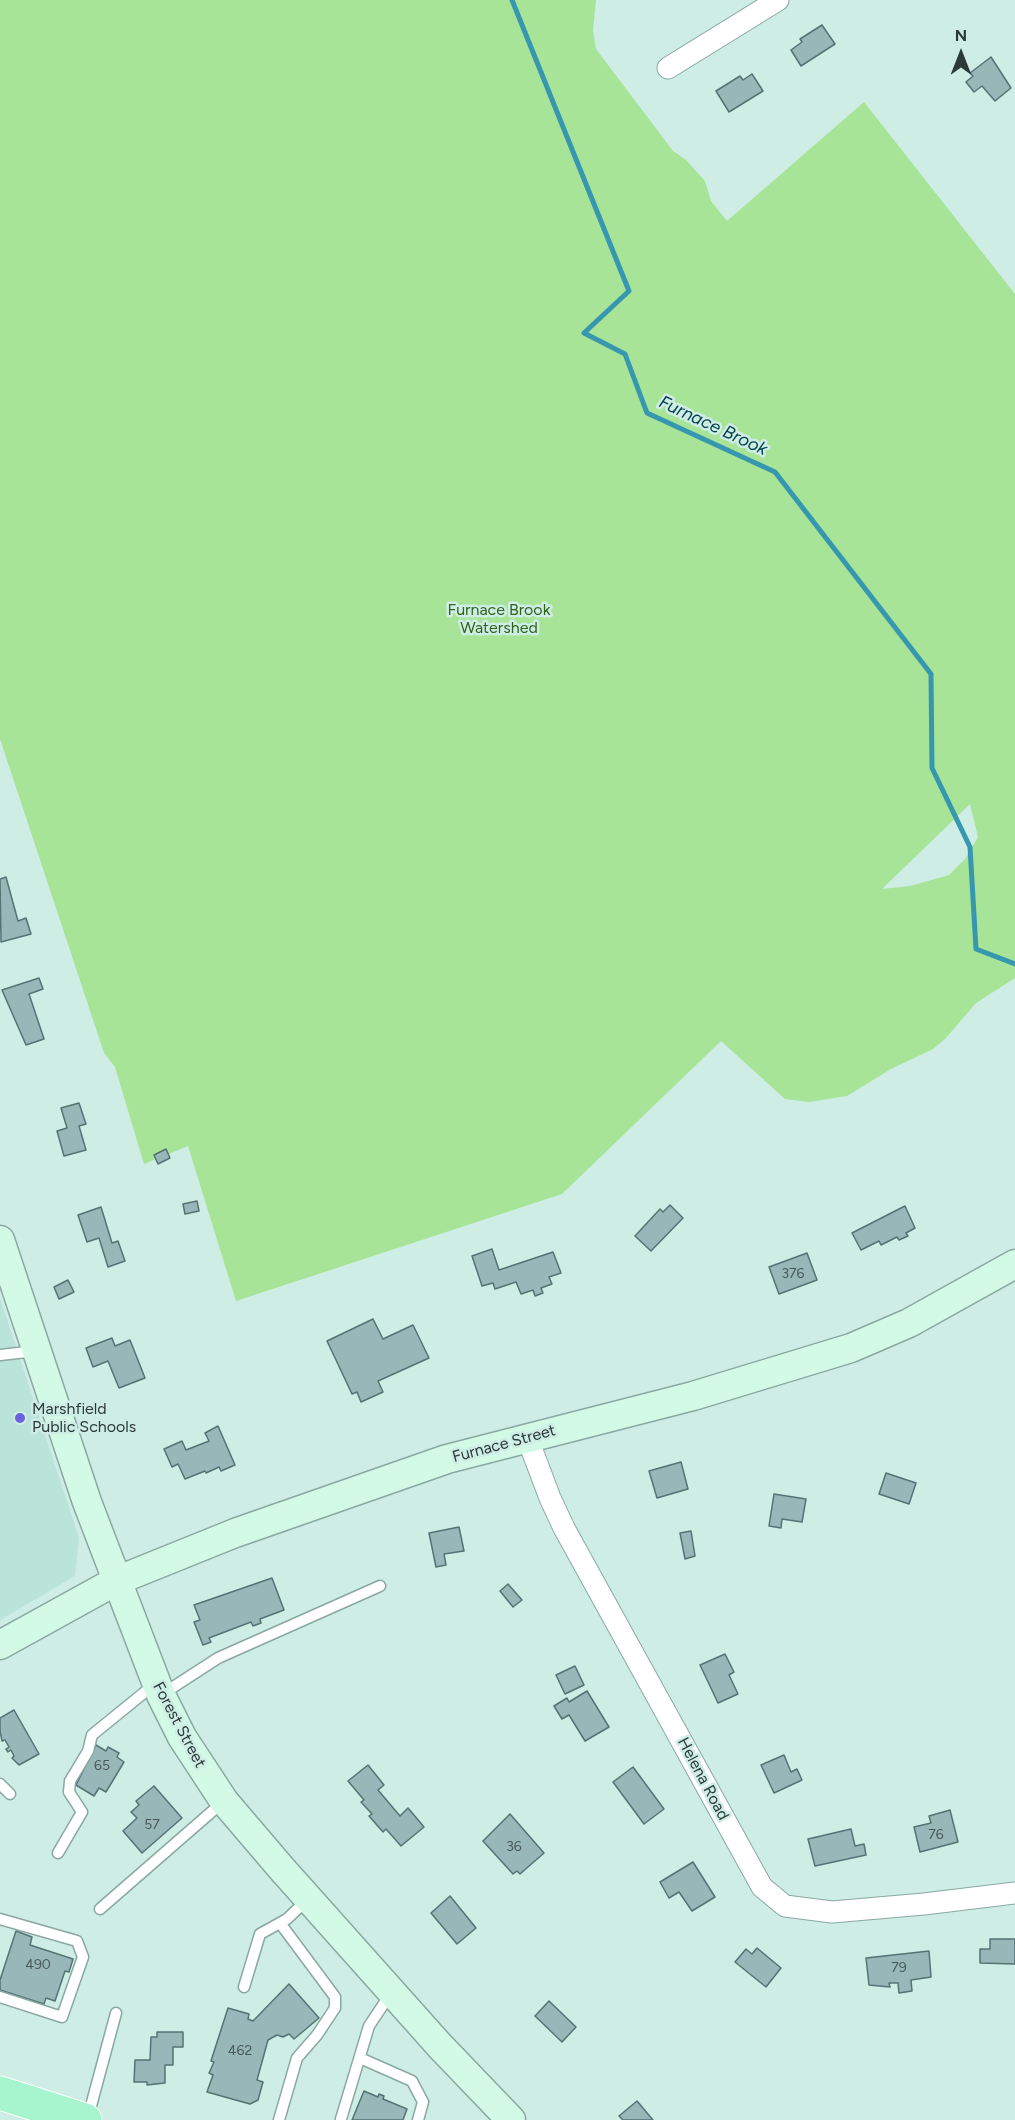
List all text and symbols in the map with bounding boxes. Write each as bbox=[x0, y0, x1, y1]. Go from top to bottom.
north arrow bbox=[931, 24, 991, 84]
text: N bbox=[955, 26, 967, 45]
water label: Furnace Brook bbox=[655, 391, 771, 461]
park label: Furnace Brook Watershed bbox=[448, 600, 550, 638]
house number: 376 bbox=[781, 1266, 805, 1282]
place label: Marshfield Public Schools bbox=[32, 1399, 136, 1437]
marker: Marshfield Public Schools bbox=[13, 1411, 27, 1425]
street label: Furnace Street bbox=[450, 1421, 558, 1467]
street label: Forest Street bbox=[148, 1679, 210, 1771]
street label: Helena Road bbox=[673, 1734, 733, 1824]
house number: 65 bbox=[94, 1758, 110, 1774]
house number: 57 bbox=[144, 1817, 160, 1833]
house number: 76 bbox=[928, 1827, 944, 1843]
house number: 36 bbox=[506, 1839, 522, 1855]
house number: 490 bbox=[25, 1957, 51, 1973]
house number: 79 bbox=[891, 1960, 907, 1976]
house number: 462 bbox=[228, 2043, 252, 2059]

